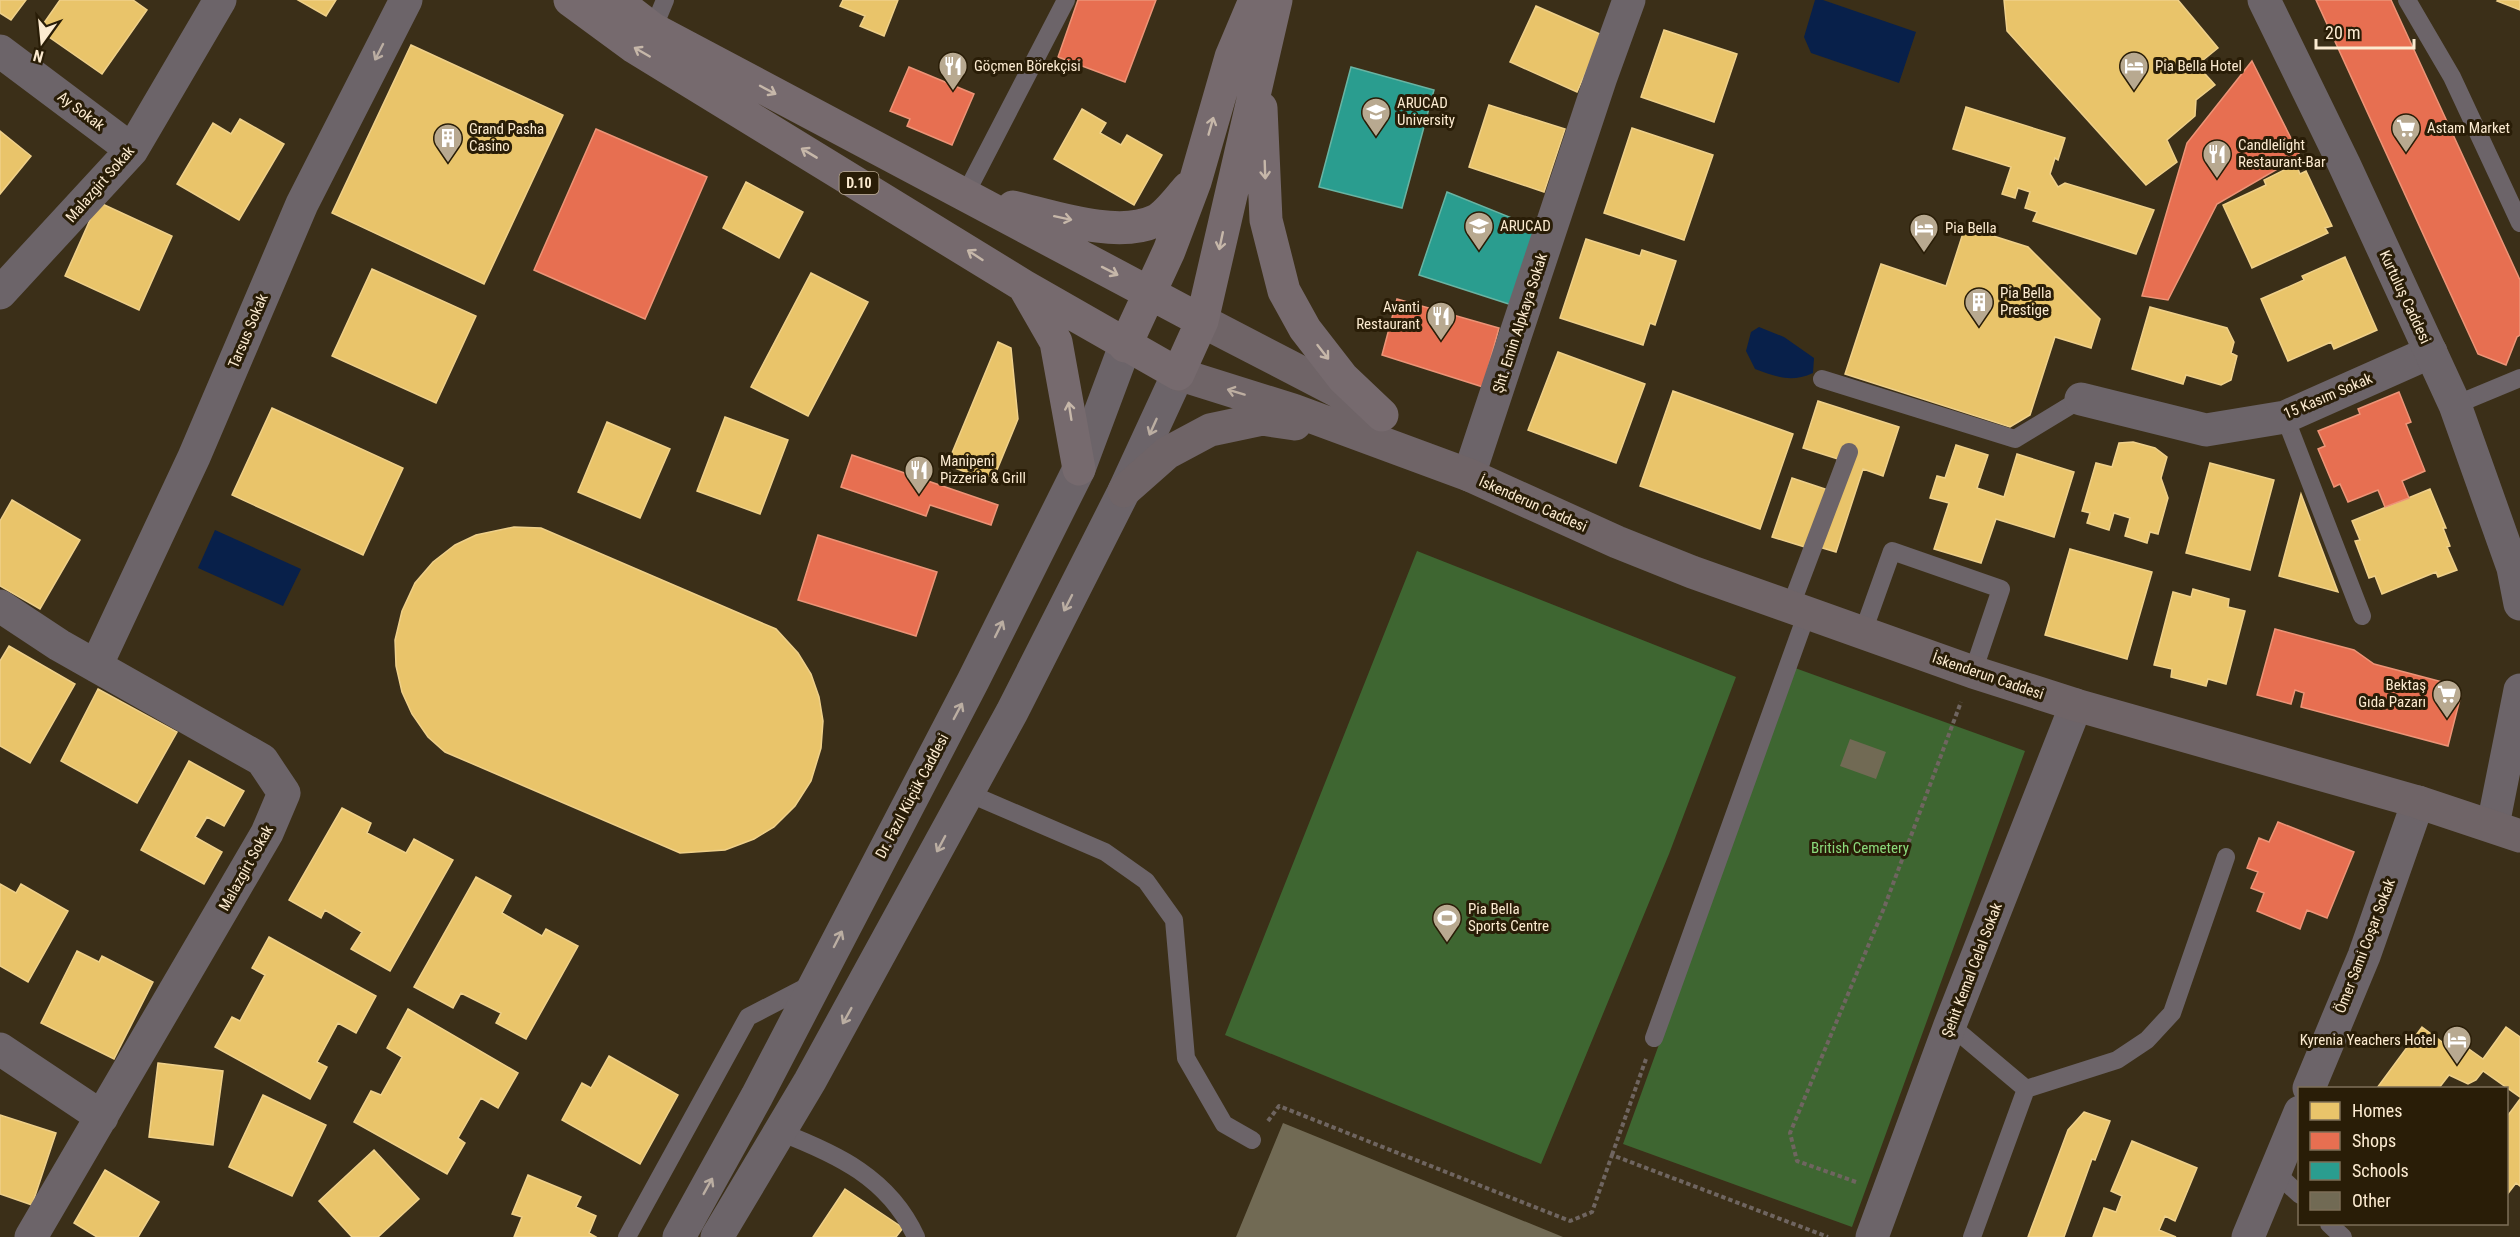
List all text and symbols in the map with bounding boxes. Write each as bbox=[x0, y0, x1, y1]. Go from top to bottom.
north arrow bbox=[12, 12, 72, 72]
scale bar bbox=[2316, 12, 2414, 50]
text: 20 m bbox=[2325, 22, 2360, 43]
one-way arrow bbox=[373, 43, 385, 60]
text: N bbox=[31, 46, 45, 66]
one-way arrow bbox=[634, 46, 651, 58]
restaurant icon: Göçmen Börekçisi bbox=[937, 50, 969, 92]
hotel icon: Pia Bella Hotel bbox=[2118, 50, 2150, 92]
place label: Göçmen Börekçisi bbox=[974, 57, 1081, 75]
place label: Pia Bella Hotel bbox=[2155, 57, 2242, 75]
one-way arrow bbox=[759, 84, 776, 96]
street label: Ay Sokak bbox=[54, 88, 108, 135]
place label: ARUCAD University bbox=[1397, 94, 1455, 129]
school or university icon: ARUCAD University bbox=[1360, 96, 1392, 138]
supermarket icon: Astam Market bbox=[2390, 112, 2422, 154]
one-way arrow bbox=[1206, 116, 1217, 135]
place label: Astam Market bbox=[2427, 119, 2510, 137]
place label: Grand Pasha Casino bbox=[469, 120, 544, 155]
building icon: Grand Pasha Casino bbox=[432, 122, 464, 164]
place label: Candlelight Restaurant-Bar bbox=[2238, 136, 2326, 171]
restaurant icon: Candlelight Restaurant-Bar bbox=[2201, 138, 2233, 180]
street label: Malazgirt Sokak bbox=[62, 142, 138, 226]
one-way arrow bbox=[801, 146, 818, 158]
one-way arrow bbox=[1259, 160, 1270, 180]
road number: D.10 bbox=[840, 172, 878, 194]
school or university icon: ARUCAD bbox=[1463, 210, 1495, 252]
hotel icon: Pia Bella bbox=[1908, 212, 1940, 254]
one-way arrow bbox=[1053, 213, 1072, 225]
place label: ARUCAD bbox=[1500, 217, 1551, 235]
place label: Pia Bella bbox=[1945, 219, 1997, 237]
one-way arrow bbox=[1214, 232, 1226, 251]
street label: Kurtuluş Caddesi bbox=[2376, 248, 2434, 346]
one-way arrow bbox=[967, 249, 984, 261]
street label: Şht. Emin Alpkaya Sokak bbox=[1489, 251, 1551, 395]
one-way arrow bbox=[1101, 265, 1118, 277]
place label: Pia Bella Prestige bbox=[2000, 284, 2052, 319]
building icon: Pia Bella Prestige bbox=[1963, 286, 1995, 328]
street label: Tarsus Sokak bbox=[224, 291, 272, 371]
place label: Avanti Restaurant bbox=[1356, 298, 1420, 333]
restaurant icon: Avanti Restaurant bbox=[1425, 300, 1457, 342]
one-way arrow bbox=[1316, 344, 1329, 360]
street label: 15 Kasım Sokak bbox=[2281, 369, 2375, 423]
one-way arrow bbox=[1227, 386, 1246, 397]
one-way arrow bbox=[1064, 402, 1075, 422]
one-way arrow bbox=[1147, 418, 1158, 436]
place label: Manipeni Pizzeria & Grill bbox=[940, 452, 1026, 487]
restaurant icon: Manipeni Pizzeria & Grill bbox=[903, 454, 935, 496]
street label: İskenderun Caddesi bbox=[1476, 472, 1590, 536]
one-way arrow bbox=[1062, 593, 1073, 611]
one-way arrow bbox=[994, 620, 1006, 638]
street label: İskenderun Caddesi bbox=[1930, 649, 2046, 703]
place label: Bektaş Gıda Pazarı bbox=[2358, 676, 2426, 711]
supermarket icon: Bektaş Gıda Pazarı bbox=[2431, 678, 2463, 720]
one-way arrow bbox=[953, 702, 964, 720]
street label: Dr. Fazıl Küçük Caddesi bbox=[872, 731, 952, 861]
street label: Malazgirt Sokak bbox=[215, 822, 277, 914]
one-way arrow bbox=[934, 835, 946, 853]
park label: British Cemetery bbox=[1811, 839, 1909, 857]
street label: Ömer Sami Coşar Sokak bbox=[2331, 876, 2399, 1016]
place label: Pia Bella Sports Centre bbox=[1468, 900, 1549, 935]
street label: Şehit Kemal Celal Sokak bbox=[1938, 900, 2006, 1040]
sports icon: Pia Bella Sports Centre bbox=[1431, 902, 1463, 944]
one-way arrow bbox=[832, 930, 844, 948]
one-way arrow bbox=[841, 1006, 852, 1024]
hotel icon: Kyrenia Yeachers Hotel bbox=[2441, 1024, 2473, 1066]
place label: Kyrenia Yeachers Hotel bbox=[2300, 1031, 2436, 1049]
legend bbox=[2298, 1087, 2508, 1225]
text: Homes bbox=[2352, 1100, 2402, 1121]
text: Shops bbox=[2352, 1130, 2396, 1151]
text: Schools bbox=[2352, 1160, 2409, 1181]
one-way arrow bbox=[702, 1178, 714, 1195]
text: Other bbox=[2352, 1190, 2391, 1211]

